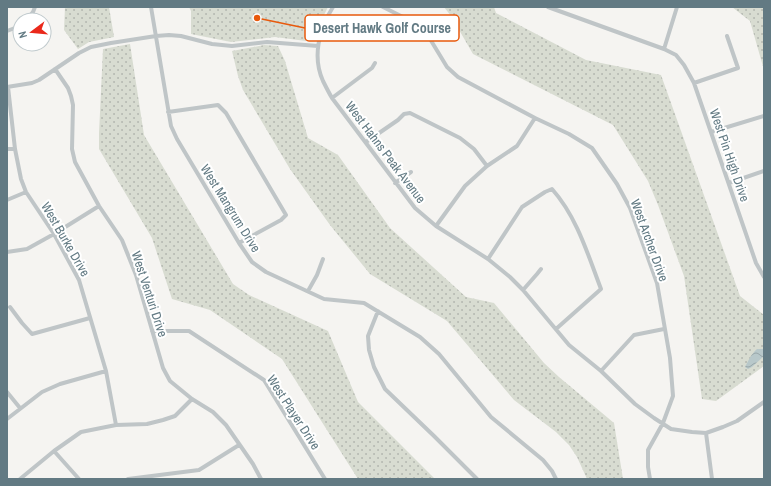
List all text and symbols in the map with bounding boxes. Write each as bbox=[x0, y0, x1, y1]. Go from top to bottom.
north arrow bbox=[12, 12, 52, 52]
callout: Desert Hawk Golf Course bbox=[305, 15, 459, 41]
text: Desert Hawk Golf Course bbox=[313, 19, 451, 37]
text: N bbox=[15, 30, 30, 40]
street label: West Hahns Peak Avenue bbox=[342, 98, 430, 207]
street label: West Pin High Drive bbox=[706, 107, 753, 204]
street label: West Mangrum Drive bbox=[197, 161, 264, 255]
street label: West Archer Drive bbox=[627, 197, 672, 284]
street label: West Burke Drive bbox=[37, 199, 94, 280]
street label: West Venturi Drive bbox=[128, 249, 171, 339]
street label: West Player Drive bbox=[263, 372, 324, 453]

